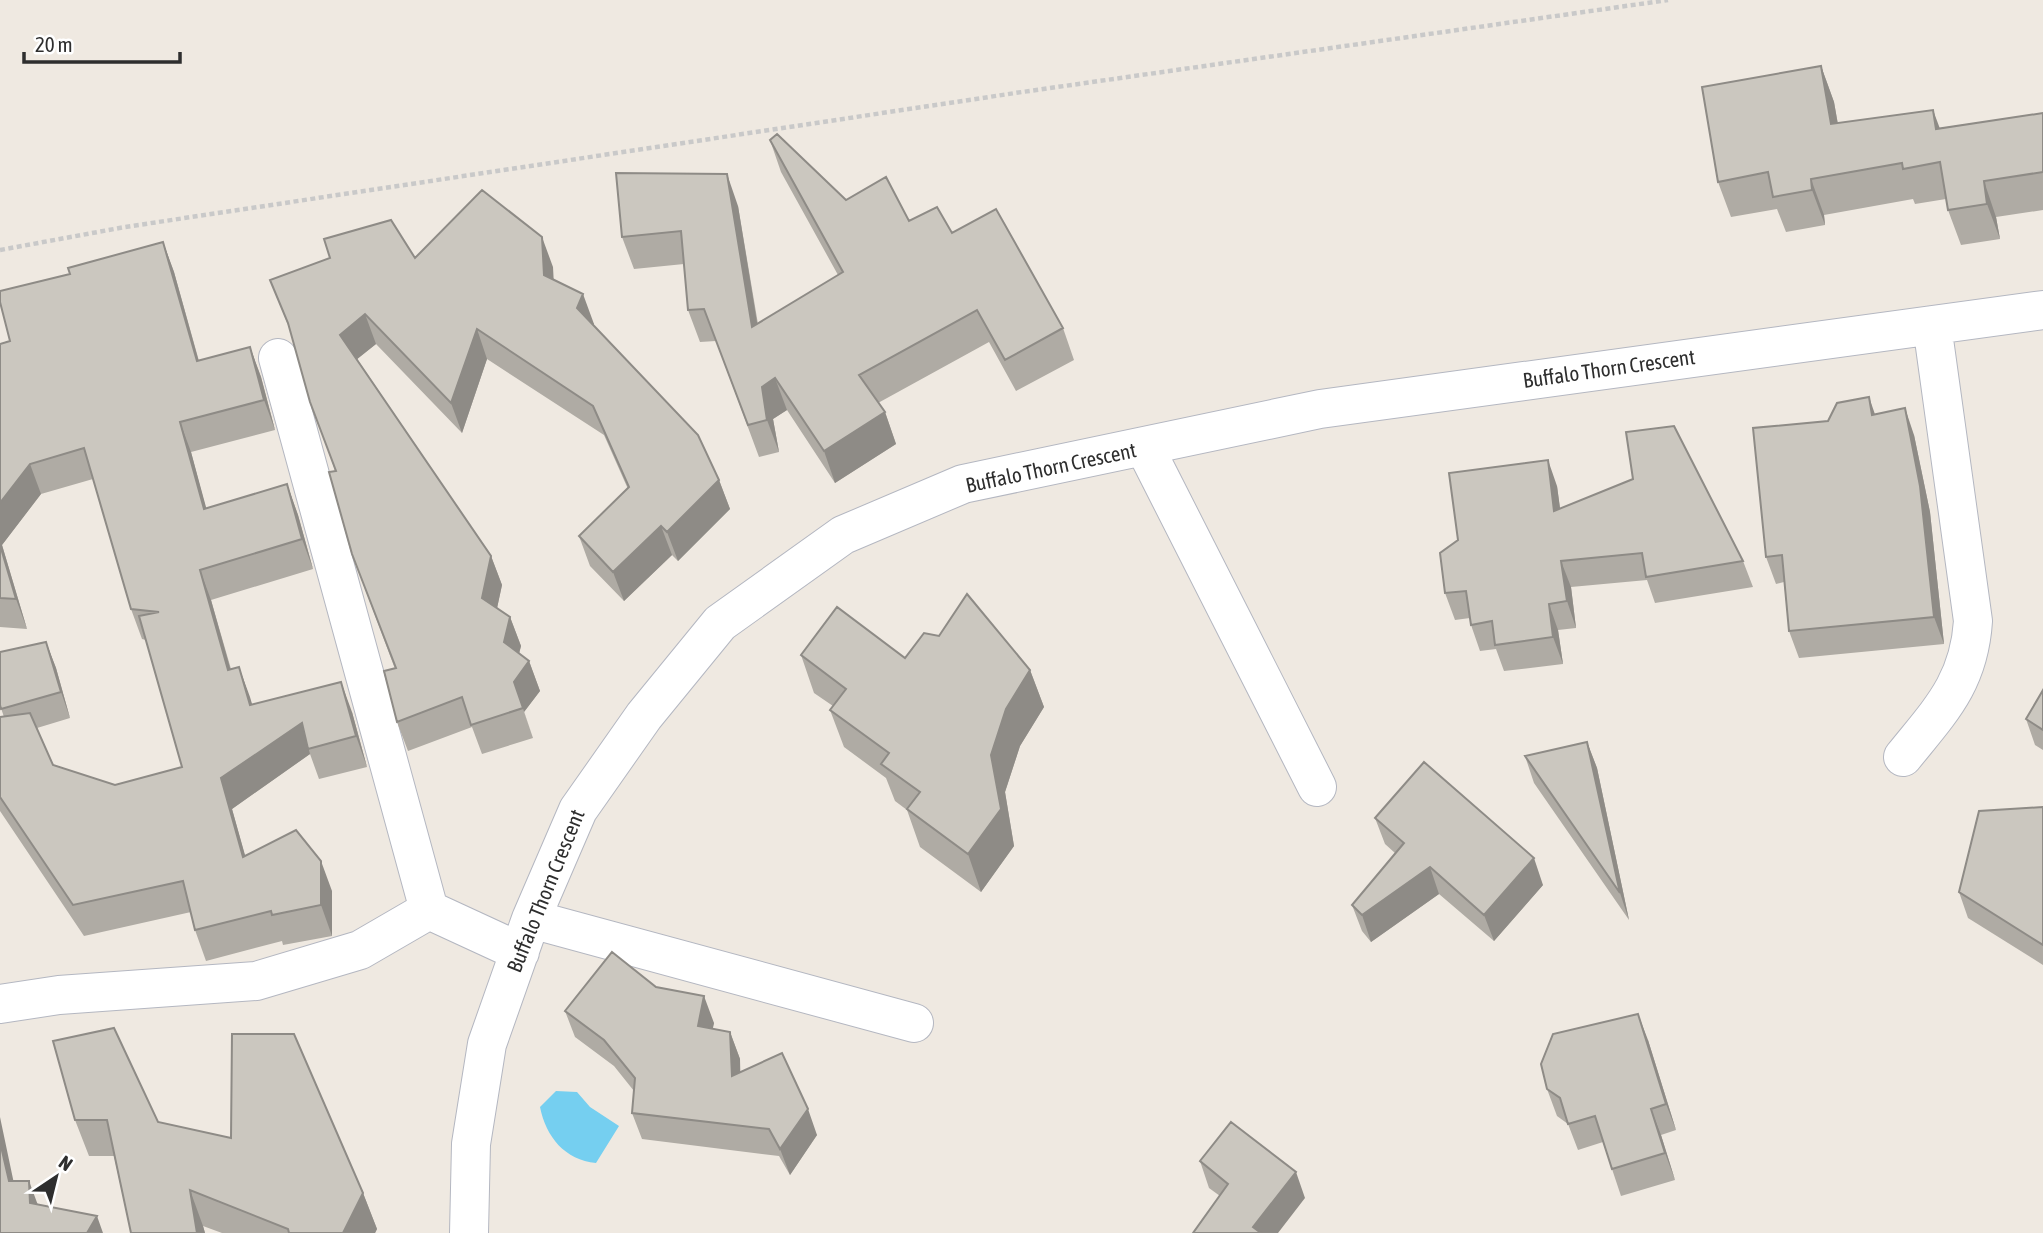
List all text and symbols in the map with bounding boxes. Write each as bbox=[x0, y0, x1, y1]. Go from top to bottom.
scale bar bbox=[24, 21, 180, 65]
text: 20 m bbox=[35, 32, 73, 56]
street label: Buffalo Thorn Crescent bbox=[1521, 344, 1696, 392]
street label: Buffalo Thorn Crescent bbox=[963, 437, 1138, 497]
street label: Buffalo Thorn Crescent bbox=[501, 806, 589, 976]
north arrow bbox=[21, 1142, 91, 1212]
text: N bbox=[55, 1151, 77, 1175]

